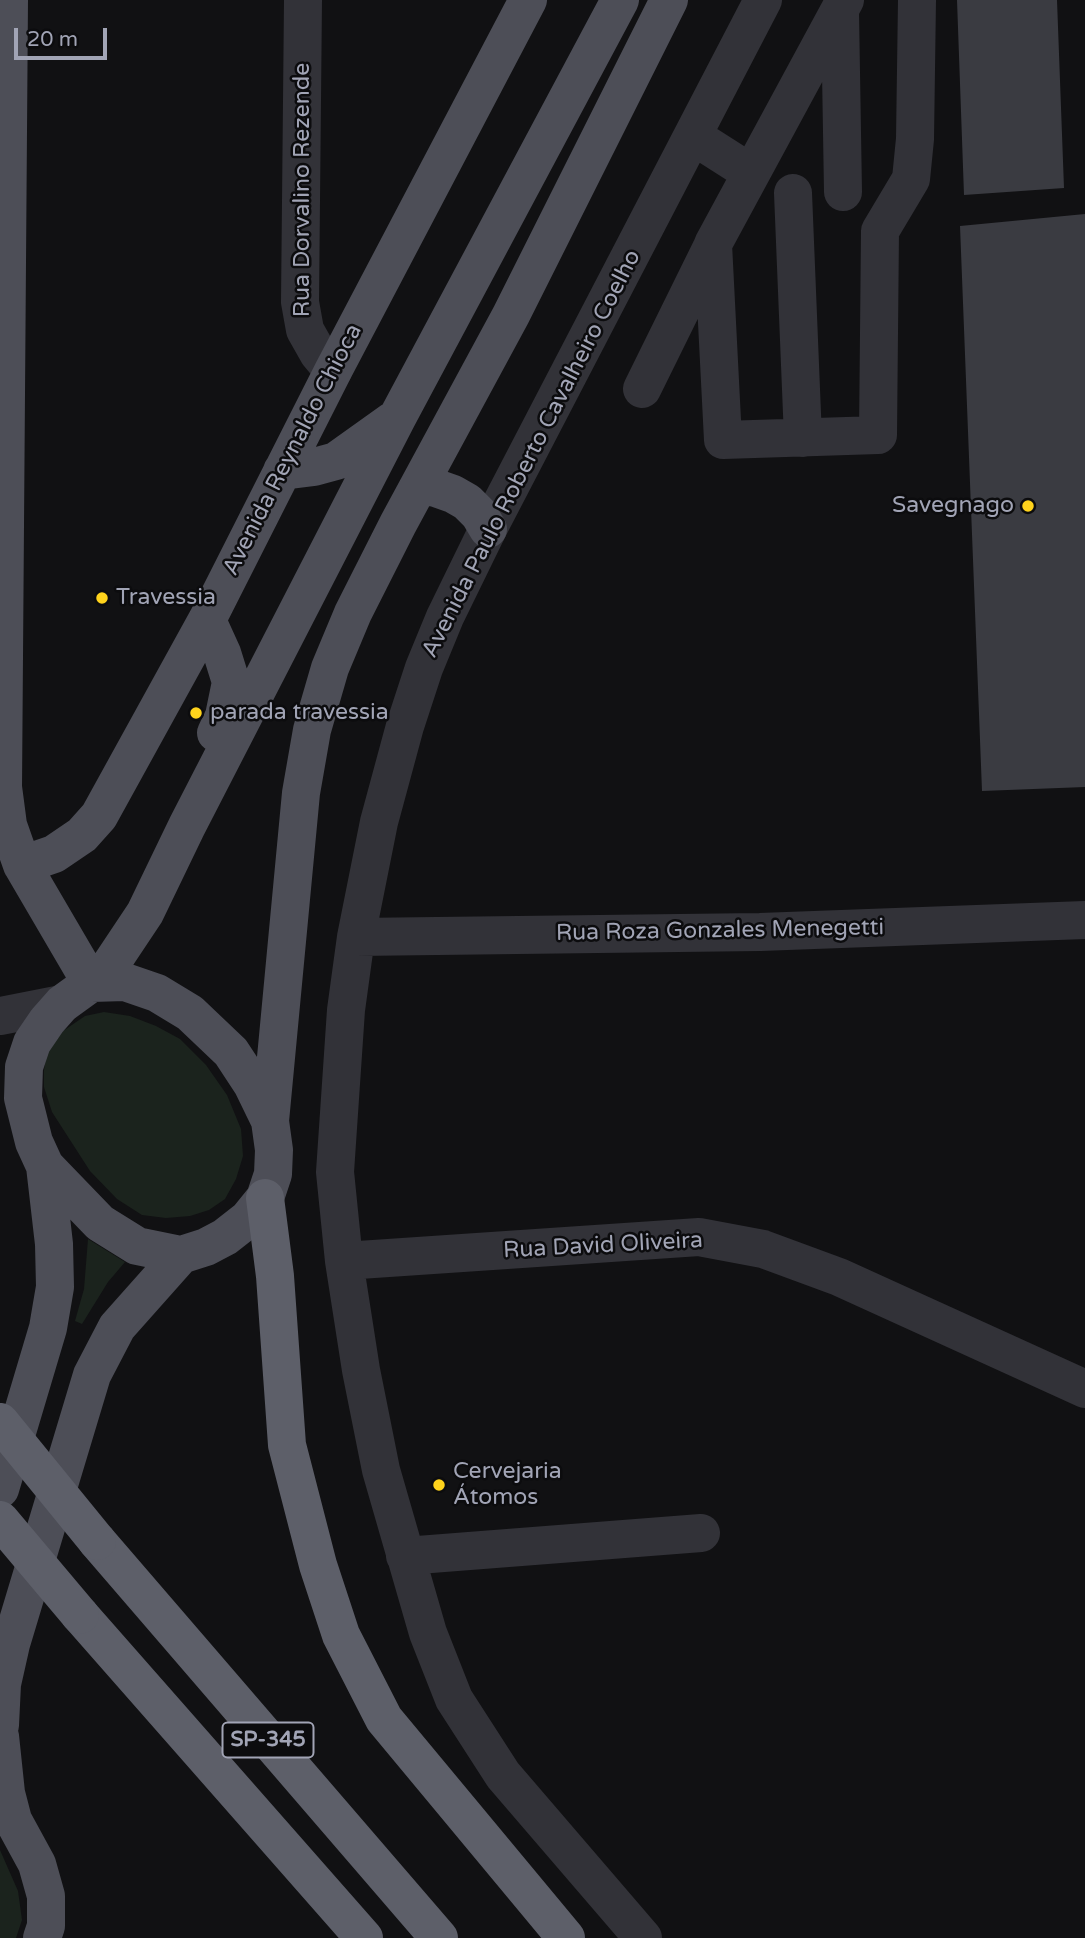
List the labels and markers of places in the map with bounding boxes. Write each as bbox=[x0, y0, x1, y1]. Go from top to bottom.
place label: Savegnago bbox=[892, 492, 1014, 520]
marker: Savegnago bbox=[1020, 498, 1036, 514]
place label: Travessia bbox=[116, 584, 216, 612]
marker: Travessia bbox=[94, 590, 110, 606]
place label: parada travessia bbox=[210, 699, 389, 727]
marker: parada travessia bbox=[188, 705, 204, 721]
place label: Cervejaria Átomos bbox=[453, 1458, 562, 1512]
marker: Cervejaria Átomos bbox=[431, 1477, 447, 1493]

